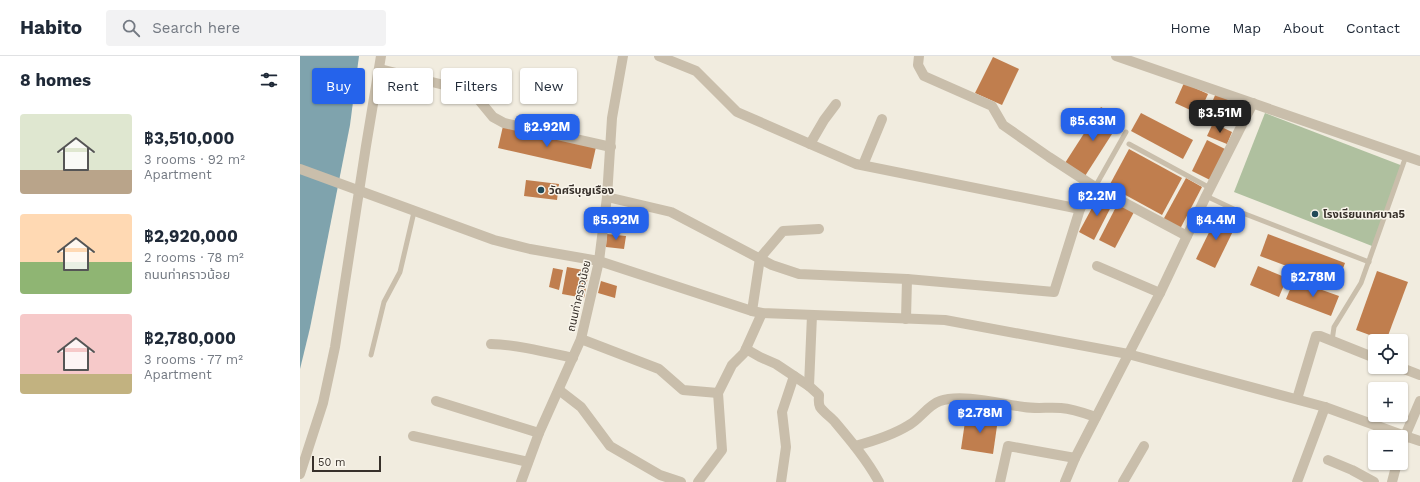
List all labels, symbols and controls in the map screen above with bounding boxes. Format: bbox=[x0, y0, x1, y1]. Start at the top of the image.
search box bbox=[106, 10, 386, 46]
text: Habito bbox=[20, 16, 82, 39]
icon: search bbox=[120, 17, 142, 39]
text: Search here bbox=[152, 19, 240, 37]
text: Home bbox=[1170, 20, 1210, 36]
text: Map bbox=[1232, 20, 1261, 36]
text: About bbox=[1283, 20, 1324, 36]
text: Contact bbox=[1346, 20, 1400, 36]
chip: Buy bbox=[312, 68, 365, 104]
chip: Rent bbox=[373, 68, 433, 104]
chip: Filters bbox=[441, 68, 512, 104]
chip: New bbox=[520, 68, 577, 104]
icon: filters bbox=[258, 69, 280, 91]
text: 8 homes bbox=[20, 70, 91, 90]
pin: ฿3.51M bbox=[1187, 100, 1253, 134]
text: ฿3.51M bbox=[1198, 105, 1242, 120]
pin: ฿5.63M bbox=[1060, 108, 1126, 142]
text: ฿5.63M bbox=[1070, 113, 1116, 128]
pin: ฿2.92M bbox=[514, 114, 580, 148]
text: ฿2.92M bbox=[524, 119, 570, 134]
text: ฿3,510,000 bbox=[144, 128, 235, 148]
icon: home bbox=[52, 130, 100, 178]
text: 3 rooms · 92 m² bbox=[144, 152, 245, 167]
text: Apartment bbox=[144, 167, 212, 182]
pin: ฿2.2M bbox=[1069, 183, 1125, 217]
place label: วัดศรีบุญเรือง bbox=[549, 184, 614, 197]
marker: วัดศรีบุญเรือง bbox=[536, 185, 546, 195]
text: ฿2.2M bbox=[1078, 188, 1116, 203]
pin: ฿5.92M bbox=[583, 207, 649, 241]
pin: ฿4.4M bbox=[1188, 207, 1244, 241]
place label: โรงเรียนเทศบาล5 bbox=[1323, 208, 1405, 221]
marker: โรงเรียนเทศบาล5 bbox=[1310, 209, 1320, 219]
text: ฿5.92M bbox=[593, 212, 639, 227]
text: ฿4.4M bbox=[1196, 212, 1236, 227]
text: ฿2,920,000 bbox=[144, 226, 238, 246]
icon: home bbox=[52, 230, 100, 278]
text: 2 rooms · 78 m² bbox=[144, 250, 244, 265]
street label: ถนนท่าคราวน้อย bbox=[564, 259, 594, 333]
pin: ฿2.78M bbox=[1280, 264, 1346, 298]
text: ถนนท่าคราวน้อย bbox=[144, 267, 230, 282]
text: ฿2.78M bbox=[1290, 269, 1336, 284]
text: ฿2,780,000 bbox=[144, 328, 236, 348]
icon: home bbox=[52, 330, 100, 378]
map controls bbox=[1368, 334, 1408, 470]
button: locate bbox=[1368, 334, 1408, 374]
text: 3 rooms · 77 m² bbox=[144, 352, 243, 367]
text: Apartment bbox=[144, 367, 212, 382]
button: + bbox=[1368, 382, 1408, 422]
pin: ฿2.78M bbox=[947, 400, 1013, 434]
text: ฿2.78M bbox=[957, 405, 1003, 420]
button: − bbox=[1368, 430, 1408, 470]
scale bar bbox=[312, 454, 381, 473]
text: 50 m bbox=[318, 456, 345, 469]

